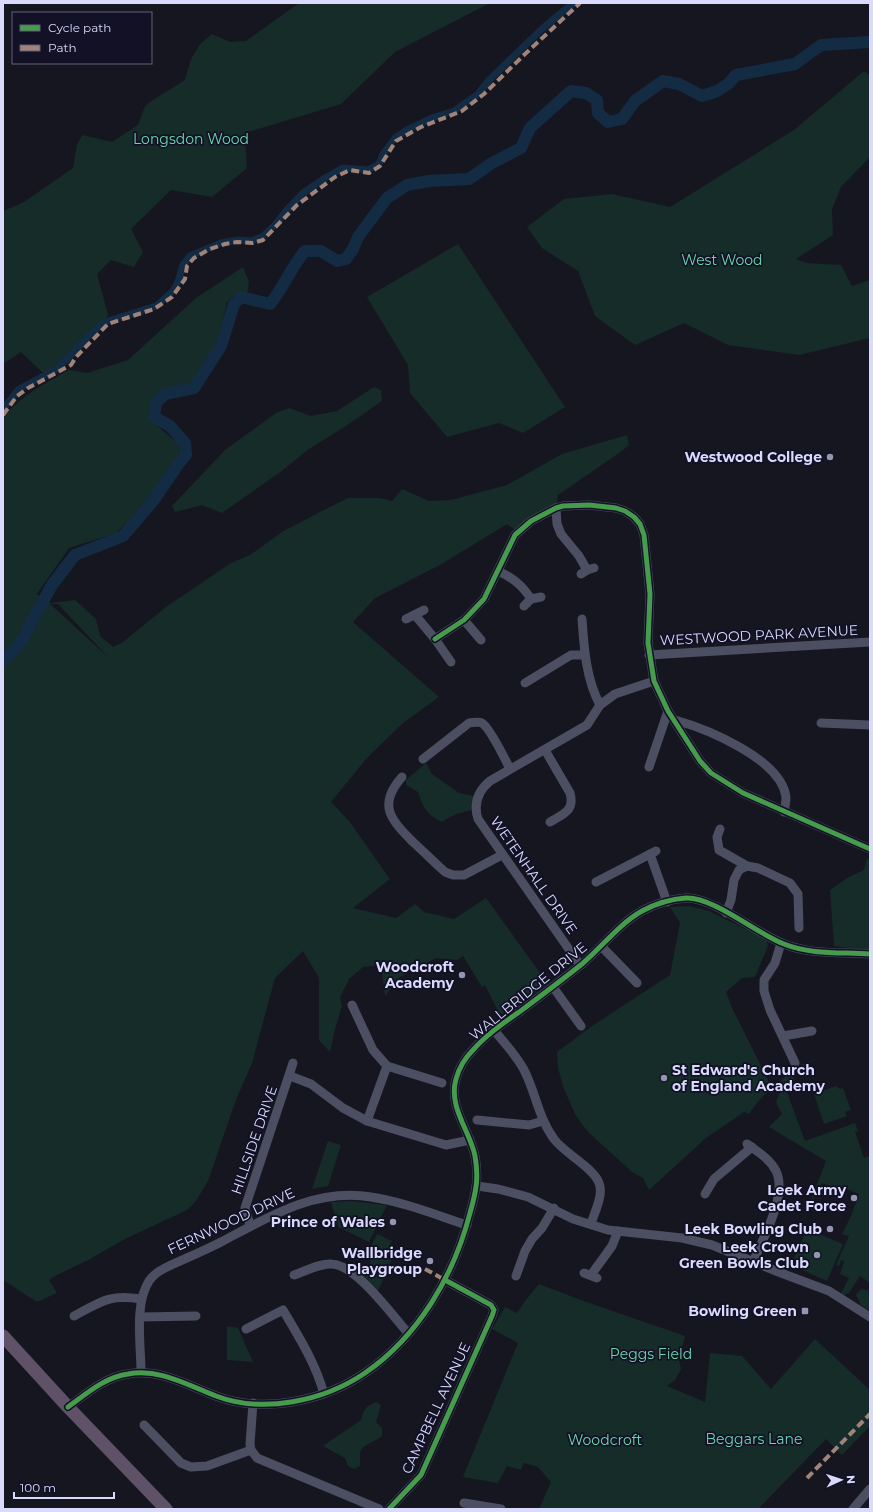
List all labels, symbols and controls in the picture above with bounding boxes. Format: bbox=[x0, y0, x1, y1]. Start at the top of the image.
legend bbox=[12, 12, 152, 64]
text: Cycle path bbox=[48, 20, 111, 35]
text: Path bbox=[48, 40, 77, 55]
park label: Longsdon Wood bbox=[133, 130, 249, 148]
park label: West Wood bbox=[681, 251, 763, 269]
place label: Westwood College bbox=[684, 448, 822, 466]
marker: Westwood College bbox=[825, 452, 835, 462]
street label: WESTWOOD PARK AVENUE bbox=[659, 621, 859, 649]
street label: WETENHALL DRIVE bbox=[487, 813, 581, 937]
street label: WALLBRIDGE DRIVE bbox=[465, 938, 591, 1044]
place label: Woodcroft Academy bbox=[376, 958, 455, 992]
marker: Woodcroft Academy bbox=[457, 970, 467, 980]
place label: St Edward's Church of England Academy bbox=[672, 1061, 825, 1095]
marker: St Edward's Church of England Academy bbox=[659, 1073, 669, 1083]
street label: HILLSIDE DRIVE bbox=[227, 1083, 281, 1197]
place label: Leek Army Cadet Force bbox=[758, 1181, 847, 1215]
street label: FERNWOOD DRIVE bbox=[165, 1184, 297, 1258]
marker: Leek Army Cadet Force bbox=[849, 1193, 859, 1203]
place label: Prince of Wales bbox=[271, 1213, 386, 1231]
marker: Prince of Wales bbox=[388, 1217, 398, 1227]
place label: Leek Bowling Club bbox=[684, 1220, 822, 1238]
marker: Leek Bowling Club bbox=[825, 1224, 835, 1234]
place label: Leek Crown Green Bowls Club bbox=[679, 1238, 809, 1272]
place label: Wallbridge Playgroup bbox=[341, 1244, 422, 1278]
marker: Leek Crown Green Bowls Club bbox=[812, 1250, 822, 1260]
marker: Wallbridge Playgroup bbox=[425, 1256, 435, 1266]
place label: Bowling Green bbox=[688, 1302, 797, 1320]
marker: Bowling Green bbox=[800, 1306, 810, 1316]
street label: CAMPBELL AVENUE bbox=[398, 1339, 474, 1477]
park label: Peggs Field bbox=[610, 1345, 692, 1363]
park label: Beggars Lane bbox=[706, 1430, 802, 1448]
park label: Woodcroft bbox=[568, 1431, 642, 1449]
north arrow bbox=[821, 1460, 861, 1500]
scale bar bbox=[14, 1474, 114, 1500]
text: N bbox=[844, 1475, 858, 1484]
text: 100 m bbox=[20, 1480, 56, 1495]

